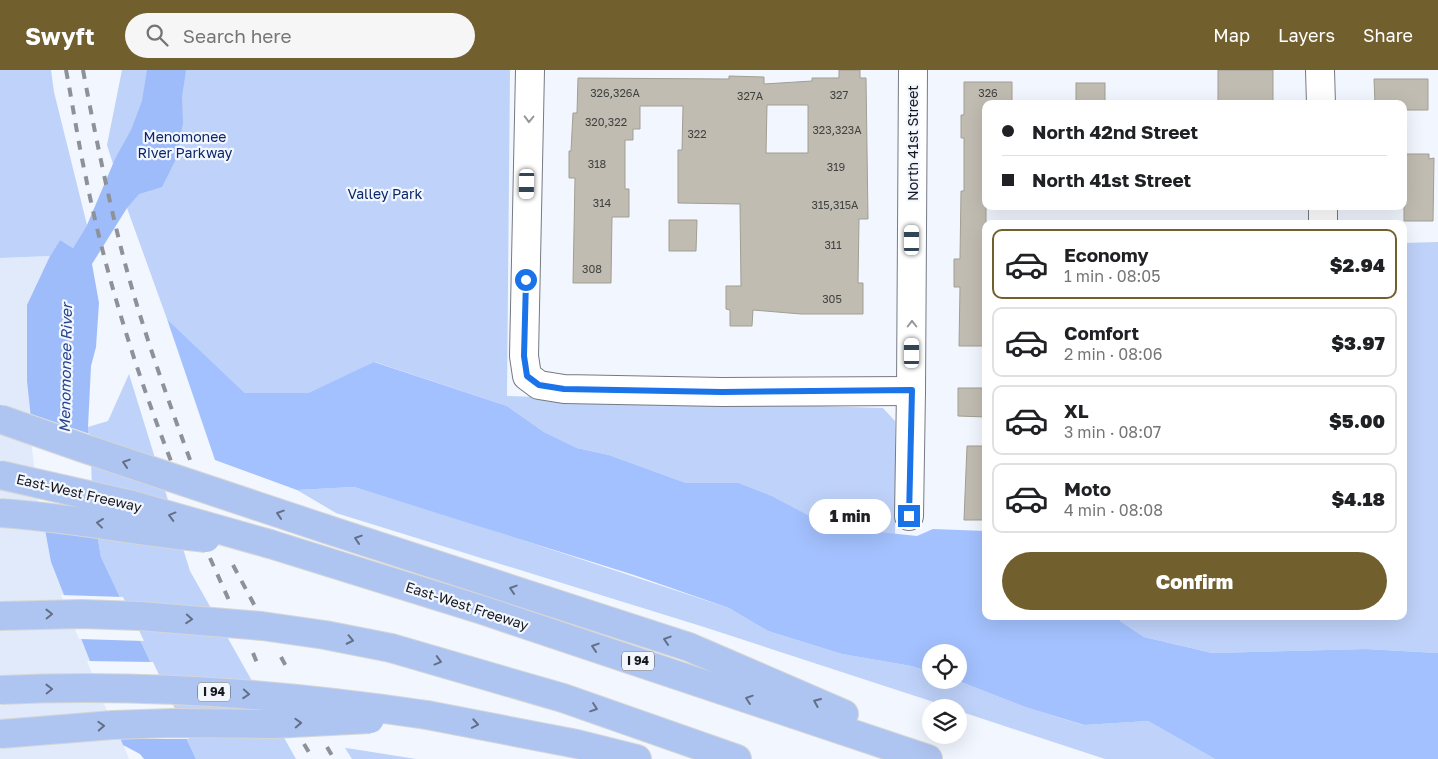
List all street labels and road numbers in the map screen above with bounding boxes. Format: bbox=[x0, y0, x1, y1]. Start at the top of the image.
street label: North 41st Street bbox=[904, 85, 921, 201]
street label: East-West Freeway bbox=[15, 470, 144, 515]
street label: East-West Freeway bbox=[404, 578, 531, 633]
road number: I 94 bbox=[622, 652, 654, 670]
road number: I 94 bbox=[198, 682, 230, 702]

